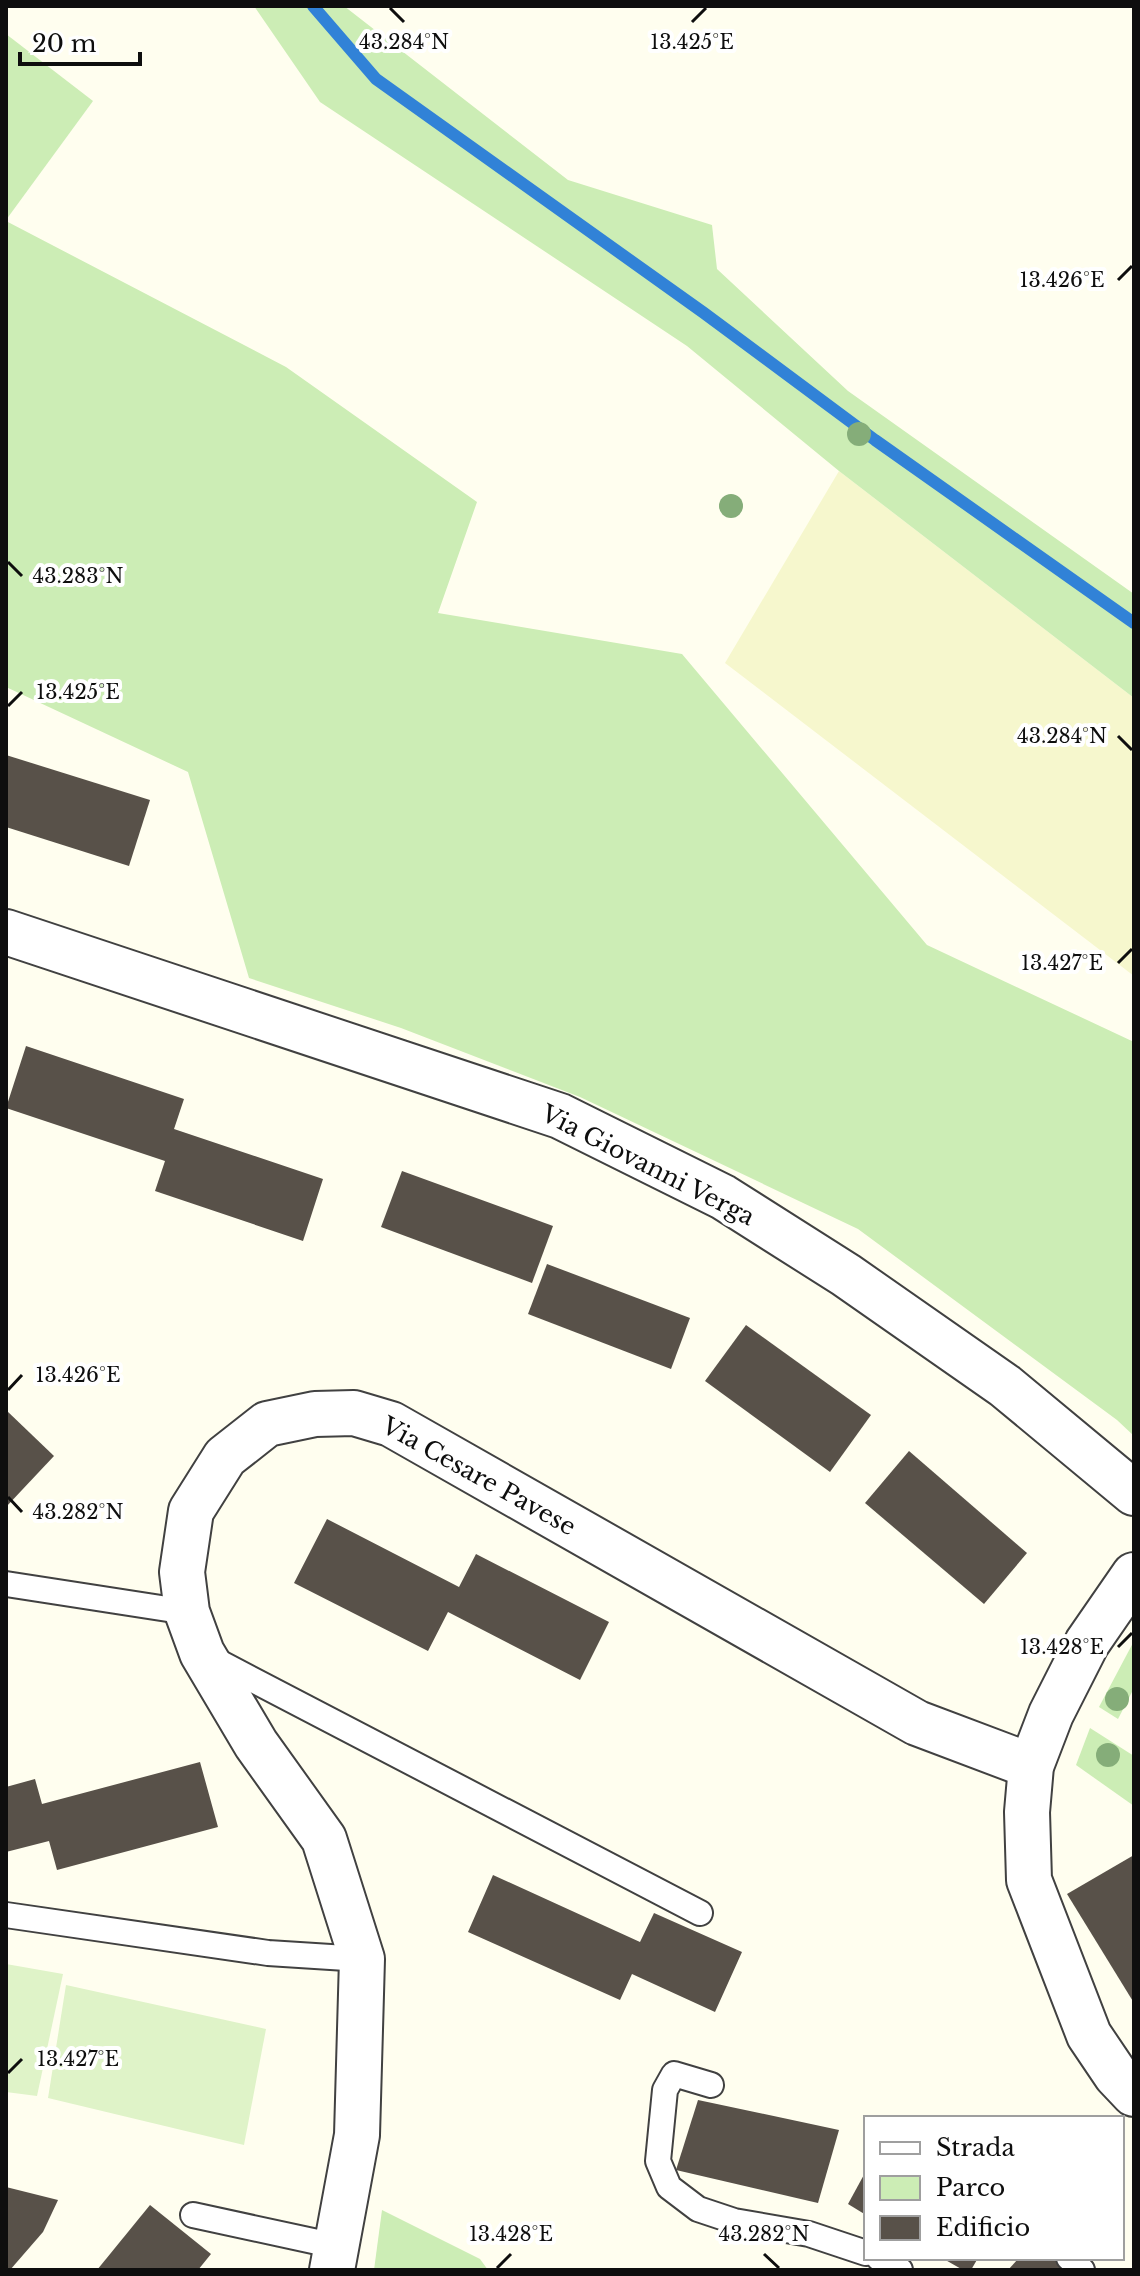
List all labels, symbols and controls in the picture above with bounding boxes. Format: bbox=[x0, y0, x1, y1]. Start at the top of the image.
scale bar bbox=[20, 16, 140, 66]
text: 20 m bbox=[32, 29, 97, 58]
text: 43.284°N bbox=[359, 30, 449, 54]
text: 13.425°E bbox=[650, 30, 734, 54]
text: 13.426°E bbox=[1020, 268, 1104, 292]
text: 43.283°N bbox=[32, 564, 124, 588]
text: 13.425°E bbox=[36, 680, 120, 704]
text: 43.284°N bbox=[1017, 724, 1107, 748]
text: 13.427°E bbox=[1021, 951, 1103, 975]
street label: Via Giovanni Verga bbox=[536, 1098, 760, 1232]
text: 13.426°E bbox=[36, 1363, 120, 1387]
street label: Via Cesare Pavese bbox=[376, 1410, 581, 1541]
text: 43.282°N bbox=[32, 1500, 124, 1524]
text: 13.428°E bbox=[1020, 1635, 1104, 1659]
text: 13.427°E bbox=[37, 2047, 119, 2071]
legend bbox=[864, 2116, 1124, 2260]
text: Strada bbox=[936, 2133, 1015, 2162]
text: Parco bbox=[936, 2173, 1005, 2202]
text: Edificio bbox=[936, 2213, 1030, 2242]
text: 13.428°E bbox=[469, 2222, 553, 2246]
text: 43.282°N bbox=[718, 2222, 810, 2246]

